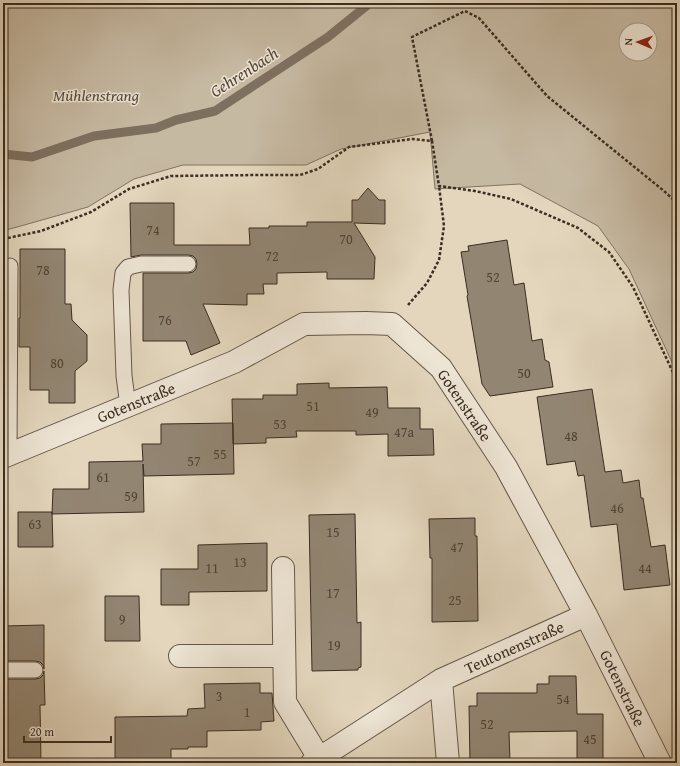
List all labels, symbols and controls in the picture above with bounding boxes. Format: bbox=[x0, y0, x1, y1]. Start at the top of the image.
north arrow bbox=[618, 22, 658, 62]
text: N bbox=[620, 37, 636, 46]
water label: Gehrenbach bbox=[205, 40, 283, 103]
park label: Mühlenstrang bbox=[53, 83, 140, 107]
house number: 74 bbox=[146, 220, 160, 240]
house number: 70 bbox=[339, 229, 353, 249]
house number: 72 bbox=[265, 246, 279, 266]
house number: 78 bbox=[36, 260, 50, 280]
house number: 52 bbox=[486, 267, 500, 287]
house number: 76 bbox=[158, 310, 172, 330]
house number: 80 bbox=[50, 353, 64, 373]
house number: 50 bbox=[517, 363, 531, 383]
street label: Gotenstraße bbox=[432, 364, 498, 446]
street label: Gotenstraße bbox=[93, 375, 179, 429]
house number: 51 bbox=[306, 396, 320, 416]
house number: 49 bbox=[365, 402, 379, 422]
house number: 53 bbox=[273, 414, 287, 434]
house number: 47a bbox=[394, 422, 414, 442]
house number: 48 bbox=[564, 426, 578, 446]
house number: 55 bbox=[213, 444, 227, 464]
house number: 57 bbox=[187, 451, 201, 471]
house number: 61 bbox=[96, 467, 110, 487]
house number: 59 bbox=[124, 486, 138, 506]
house number: 46 bbox=[610, 498, 624, 518]
house number: 63 bbox=[28, 514, 42, 534]
house number: 15 bbox=[326, 522, 340, 542]
house number: 47 bbox=[450, 537, 464, 557]
house number: 13 bbox=[233, 552, 247, 572]
house number: 11 bbox=[205, 558, 219, 578]
house number: 44 bbox=[638, 558, 652, 578]
house number: 17 bbox=[326, 583, 340, 603]
house number: 25 bbox=[448, 590, 462, 610]
house number: 9 bbox=[119, 609, 126, 629]
street label: Teutonenstraße bbox=[460, 614, 568, 680]
house number: 19 bbox=[327, 635, 341, 655]
street label: Gotenstraße bbox=[594, 646, 652, 730]
house number: 3 bbox=[216, 686, 222, 706]
house number: 54 bbox=[556, 689, 570, 709]
house number: 1 bbox=[244, 702, 250, 722]
house number: 52 bbox=[480, 714, 494, 734]
scale bar bbox=[24, 718, 111, 744]
text: 20 m bbox=[30, 723, 54, 740]
house number: 45 bbox=[583, 729, 597, 749]

